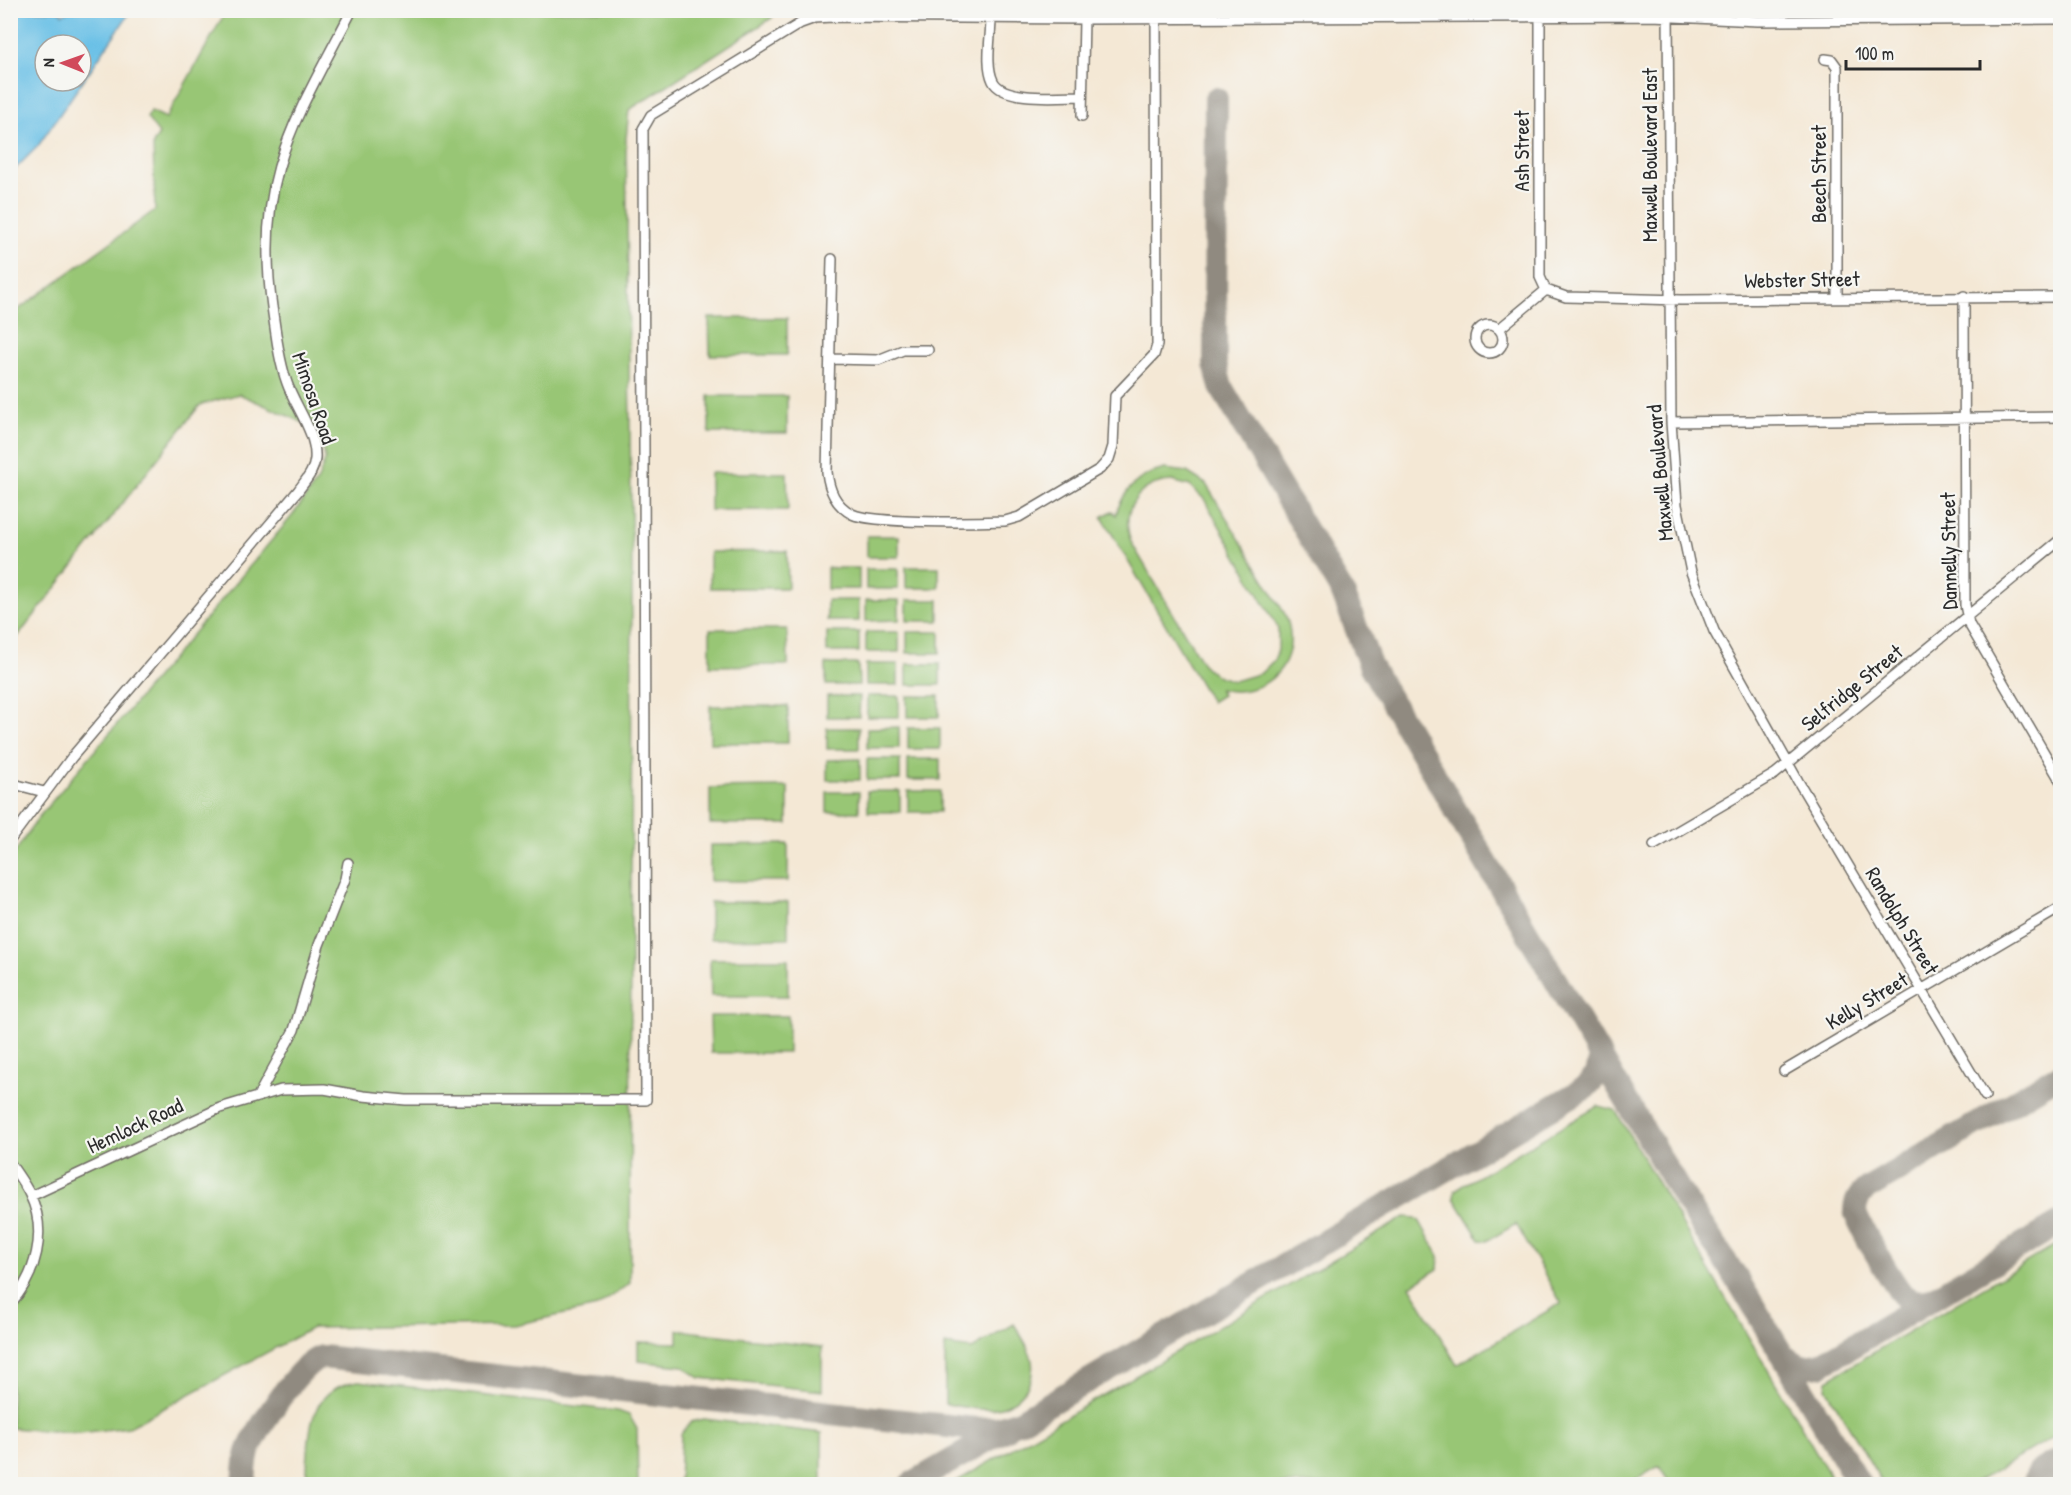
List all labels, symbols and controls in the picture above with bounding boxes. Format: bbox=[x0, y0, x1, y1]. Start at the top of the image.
north arrow bbox=[33, 33, 93, 93]
scale bar bbox=[1846, 33, 1980, 71]
text: 100 m bbox=[1855, 41, 1894, 66]
text: N bbox=[37, 58, 59, 67]
street label: Maxwell Boulevard East bbox=[1635, 67, 1664, 242]
street label: Ash Street bbox=[1507, 110, 1536, 191]
street label: Beech Street bbox=[1804, 124, 1833, 223]
street label: Webster Street bbox=[1744, 264, 1861, 295]
street label: Mimosa Road bbox=[285, 348, 344, 448]
street label: Maxwell Boulevard bbox=[1639, 404, 1680, 542]
street label: Dannelly Street bbox=[1933, 491, 1964, 610]
street label: Selfridge Street bbox=[1795, 637, 1909, 738]
street label: Randolph Street bbox=[1859, 861, 1946, 981]
street label: Kelly Street bbox=[1820, 964, 1914, 1036]
street label: Hemlock Road bbox=[82, 1091, 187, 1160]

